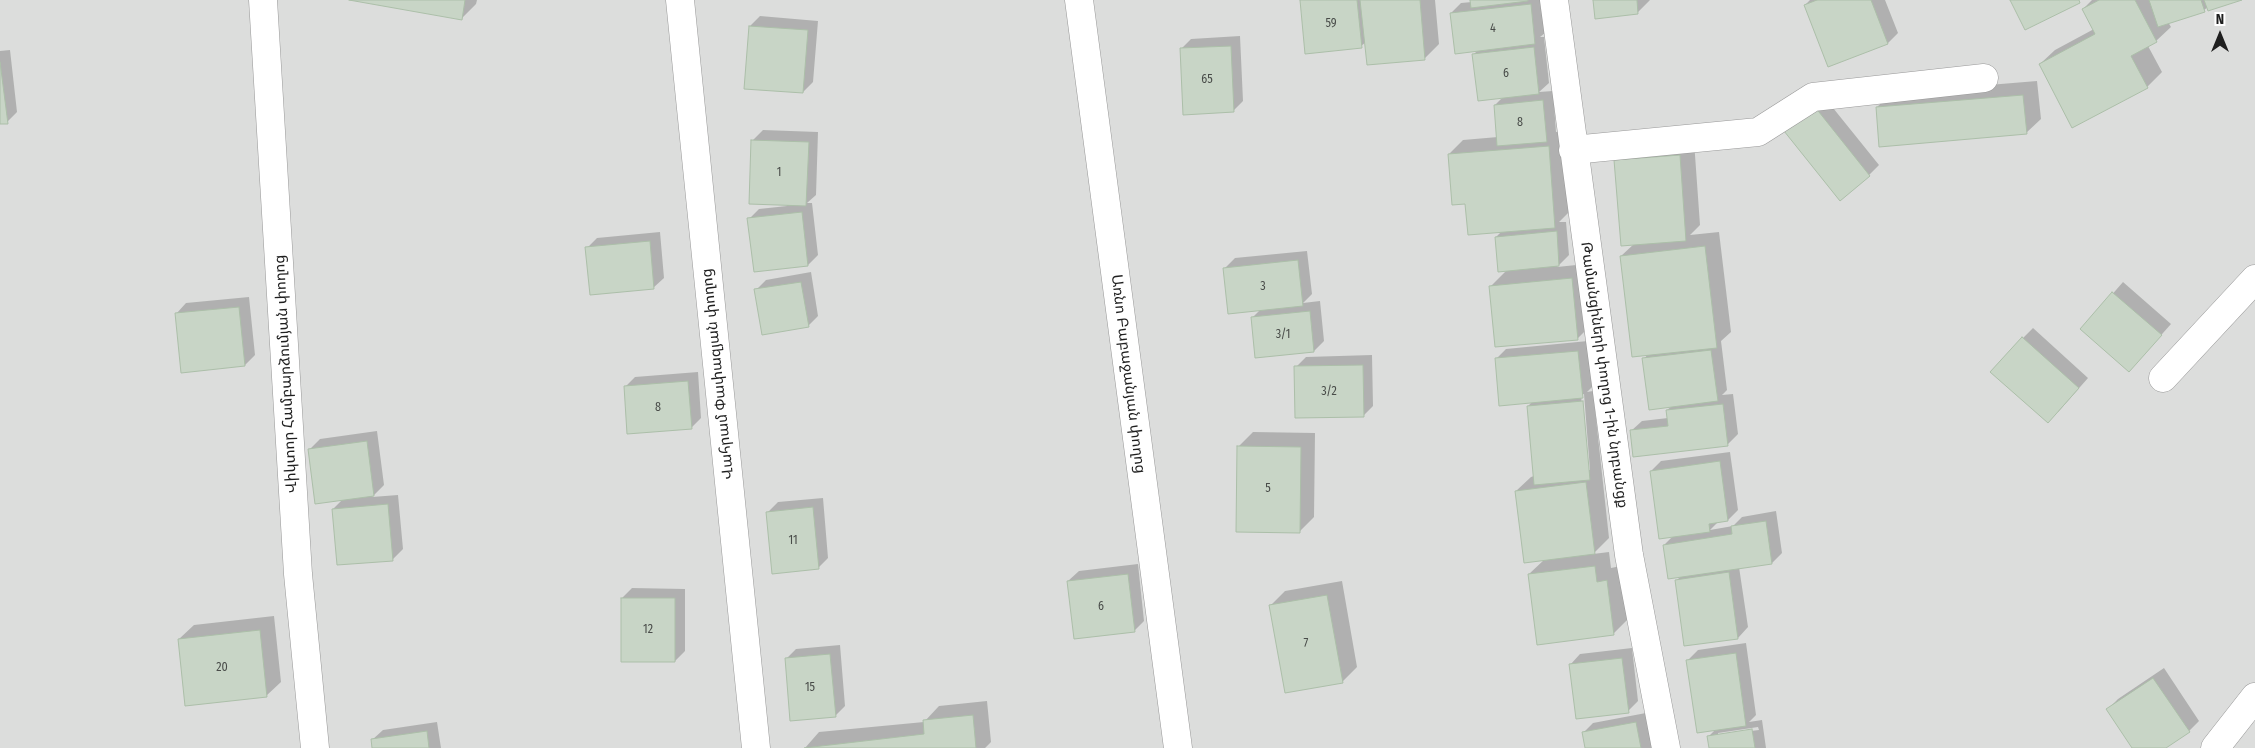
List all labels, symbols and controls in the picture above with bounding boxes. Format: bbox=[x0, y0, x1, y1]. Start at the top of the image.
north arrow bbox=[2195, 10, 2245, 60]
text: N bbox=[2216, 11, 2224, 28]
house number: 59 bbox=[1325, 17, 1337, 31]
house number: 4 bbox=[1490, 22, 1496, 36]
house number: 6 bbox=[1503, 67, 1509, 81]
house number: 65 bbox=[1201, 73, 1213, 87]
house number: 8 bbox=[1517, 116, 1523, 130]
house number: 1 bbox=[777, 166, 781, 180]
street label: Թամանցիների փողոց 1-ին նրբանցք bbox=[1576, 241, 1632, 509]
street label: Վիկտոր Համբարձումյան փողոց bbox=[271, 254, 301, 494]
street label: Վահրամ Փափազյան փողոց bbox=[698, 268, 738, 480]
street label: Առնո Բաբաջանյան փողոց bbox=[1107, 273, 1149, 475]
house number: 3 bbox=[1260, 280, 1266, 294]
house number: 3/1 bbox=[1276, 328, 1290, 342]
house number: 3/2 bbox=[1321, 385, 1337, 399]
house number: 8 bbox=[655, 401, 661, 415]
house number: 5 bbox=[1265, 482, 1271, 496]
house number: 11 bbox=[788, 534, 798, 548]
house number: 6 bbox=[1098, 600, 1104, 614]
house number: 12 bbox=[643, 623, 653, 637]
house number: 7 bbox=[1304, 637, 1308, 651]
house number: 20 bbox=[216, 661, 228, 675]
house number: 15 bbox=[805, 681, 815, 695]

